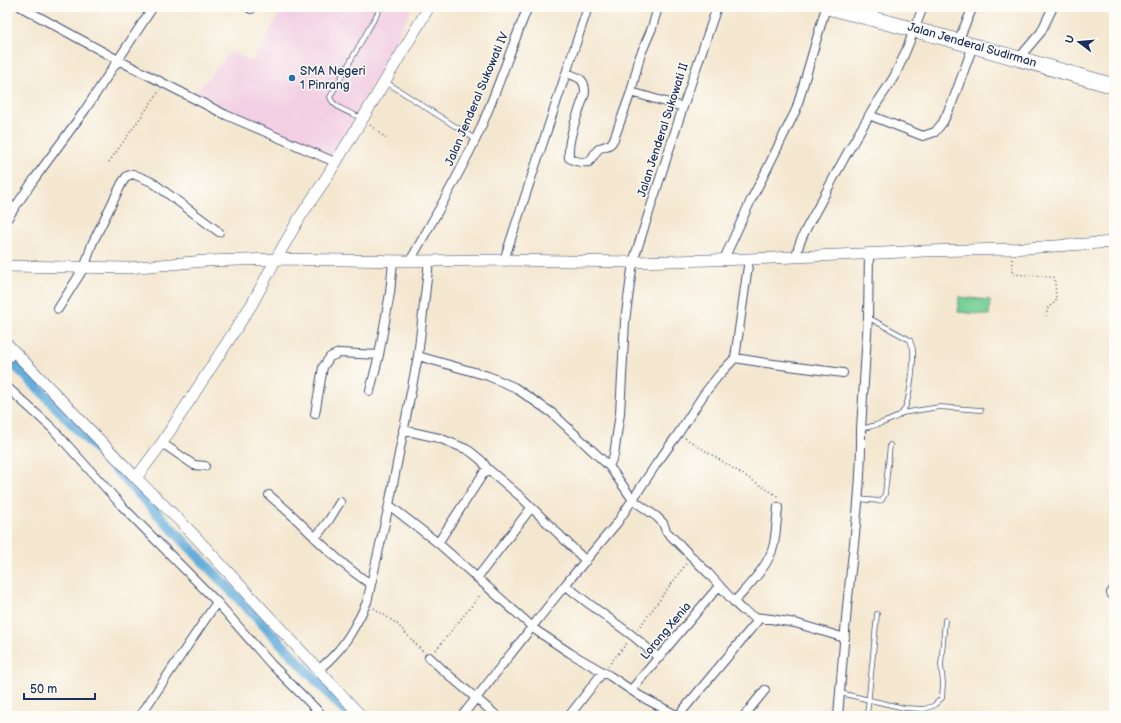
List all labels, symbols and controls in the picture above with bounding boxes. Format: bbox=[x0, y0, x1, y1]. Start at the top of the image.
street label: Jalan Jenderal Sudirman bbox=[906, 19, 1038, 71]
north arrow bbox=[1059, 22, 1099, 62]
street label: Jalan Jenderal Sukowati IV bbox=[442, 29, 512, 168]
text: U bbox=[1063, 34, 1077, 45]
street label: Jalan Jenderal Sukowati II bbox=[634, 61, 692, 199]
place label: SMA Negeri 1 Pinrang bbox=[300, 64, 366, 93]
marker: SMA Negeri 1 Pinrang bbox=[287, 73, 297, 83]
street label: Lorong Xenia bbox=[638, 599, 695, 663]
scale bar bbox=[24, 675, 95, 701]
text: 50 m bbox=[30, 682, 57, 697]

